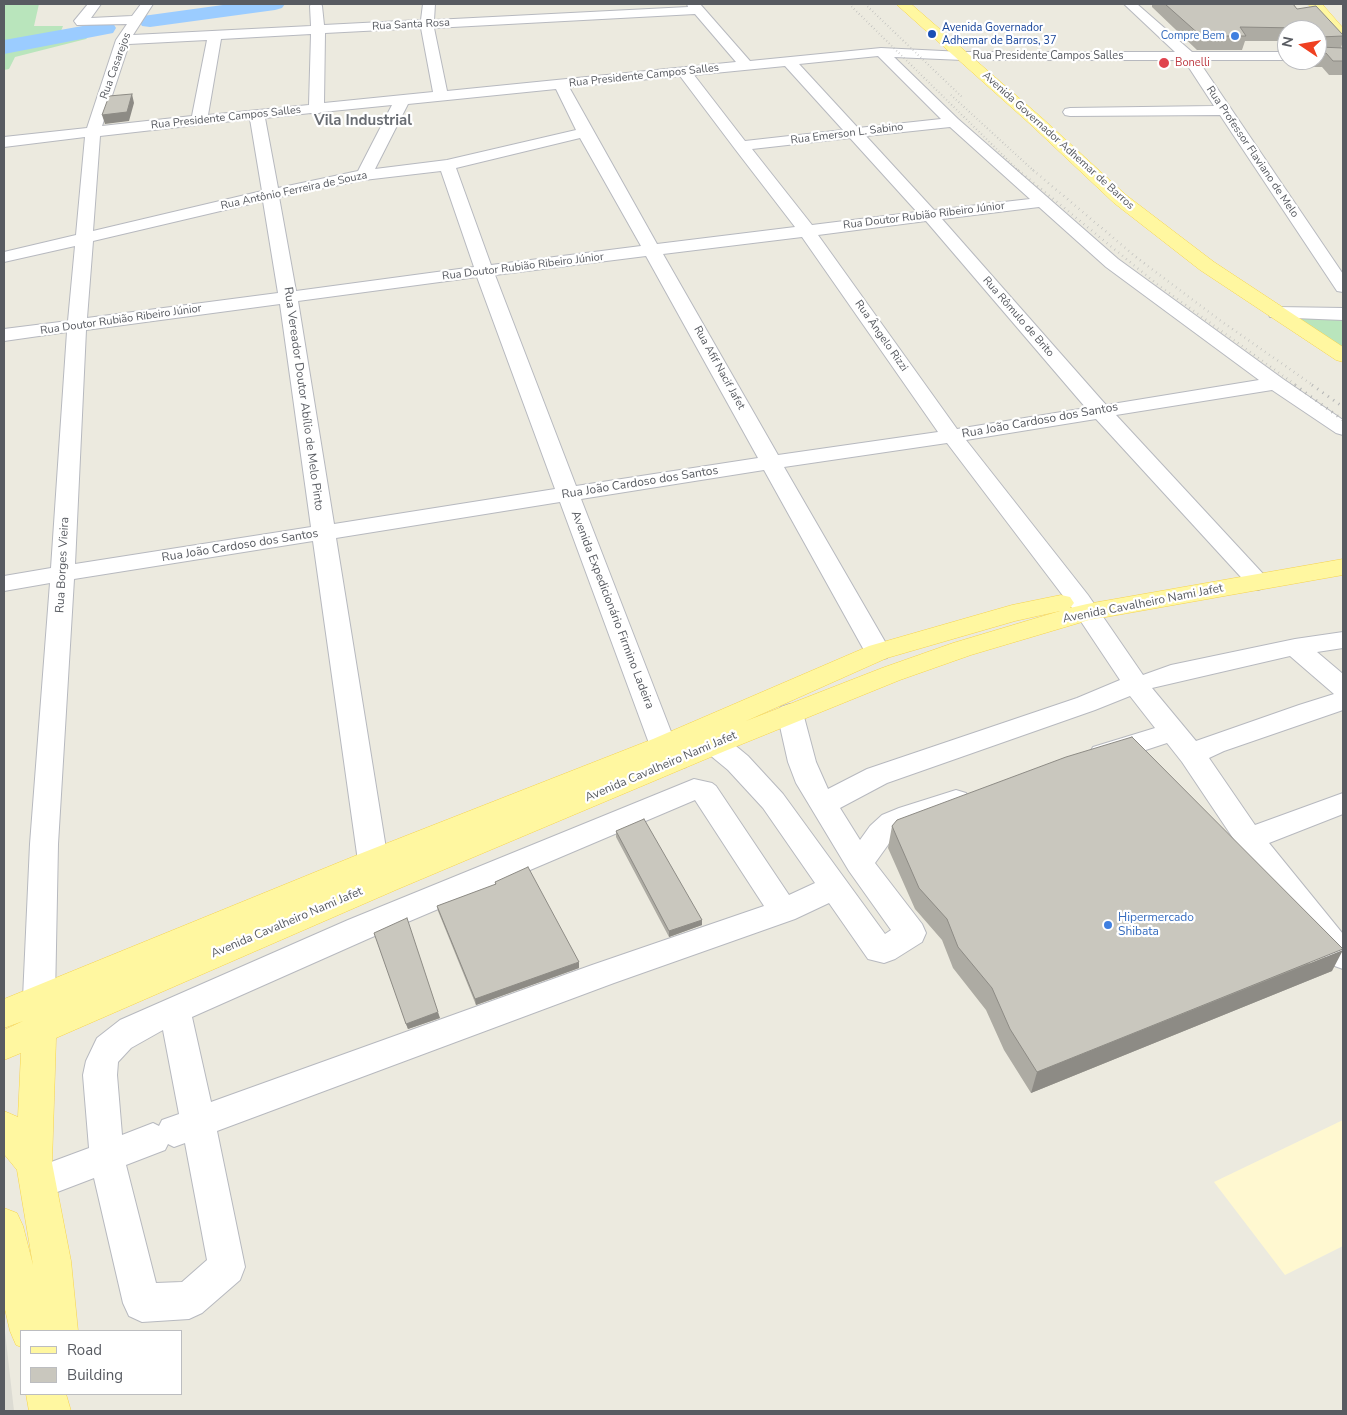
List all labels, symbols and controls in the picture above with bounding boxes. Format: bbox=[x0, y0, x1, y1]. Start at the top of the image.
street label: Rua Santa Rosa bbox=[372, 16, 450, 34]
north arrow bbox=[1277, 20, 1327, 70]
place label: Avenida Governador Adhemar de Barros, 37 bbox=[942, 21, 1057, 47]
marker: Avenida Governador Adhemar de Barros, 37 bbox=[926, 28, 938, 40]
place label: Compre Bem bbox=[1161, 29, 1225, 43]
marker: Compre Bem bbox=[1229, 30, 1241, 42]
street label: Rua Casarejos bbox=[98, 31, 134, 101]
text: N bbox=[1277, 35, 1298, 49]
street label: Rua Presidente Campos Salles bbox=[973, 49, 1123, 63]
marker: Bonelli bbox=[1157, 56, 1171, 70]
place label: Bonelli bbox=[1175, 56, 1210, 70]
street label: Rua Presidente Campos Salles bbox=[568, 62, 720, 90]
street label: Avenida Governador Adhemar de Barros bbox=[979, 69, 1137, 213]
street label: Rua Professor Flaviano de Melo bbox=[1203, 84, 1301, 220]
street label: Rua Presidente Campos Salles bbox=[150, 104, 302, 132]
district label: Vila Industrial bbox=[314, 112, 412, 130]
street label: Rua Emerson L. Sabino bbox=[790, 121, 904, 147]
street label: Rua Antônio Ferreira de Souza bbox=[219, 169, 369, 213]
street label: Rua Doutor Rubião Ribeiro Júnior bbox=[842, 200, 1006, 232]
street label: Rua Doutor Rubião Ribeiro Júnior bbox=[441, 251, 605, 283]
street label: Rua Rômulo de Brito bbox=[979, 274, 1057, 360]
street label: Rua Vereador Doutor Abílio de Melo Pinto bbox=[280, 286, 326, 512]
street label: Rua Ângelo Rizzi bbox=[852, 298, 910, 374]
street label: Rua Doutor Rubião Ribeiro Júnior bbox=[40, 302, 202, 338]
street label: Rua Afif Nacif Jafet bbox=[691, 324, 747, 412]
street label: Rua João Cardoso dos Santos bbox=[961, 400, 1119, 442]
street label: Rua João Cardoso dos Santos bbox=[561, 464, 719, 502]
street label: Avenida Expedicionário Firmino Ladeira bbox=[567, 509, 657, 711]
street label: Rua Borges Vieira bbox=[53, 517, 73, 613]
street label: Rua João Cardoso dos Santos bbox=[161, 527, 319, 565]
street label: Avenida Cavalheiro Nami Jafet bbox=[1062, 581, 1224, 627]
street label: Avenida Cavalheiro Nami Jafet bbox=[583, 729, 739, 805]
street label: Avenida Cavalheiro Nami Jafet bbox=[209, 885, 365, 961]
place label: Hipermercado Shibata bbox=[1118, 911, 1194, 939]
marker: Hipermercado Shibata bbox=[1102, 919, 1114, 931]
legend bbox=[20, 1330, 182, 1395]
text: Road bbox=[67, 1340, 102, 1360]
text: Building bbox=[67, 1365, 123, 1385]

